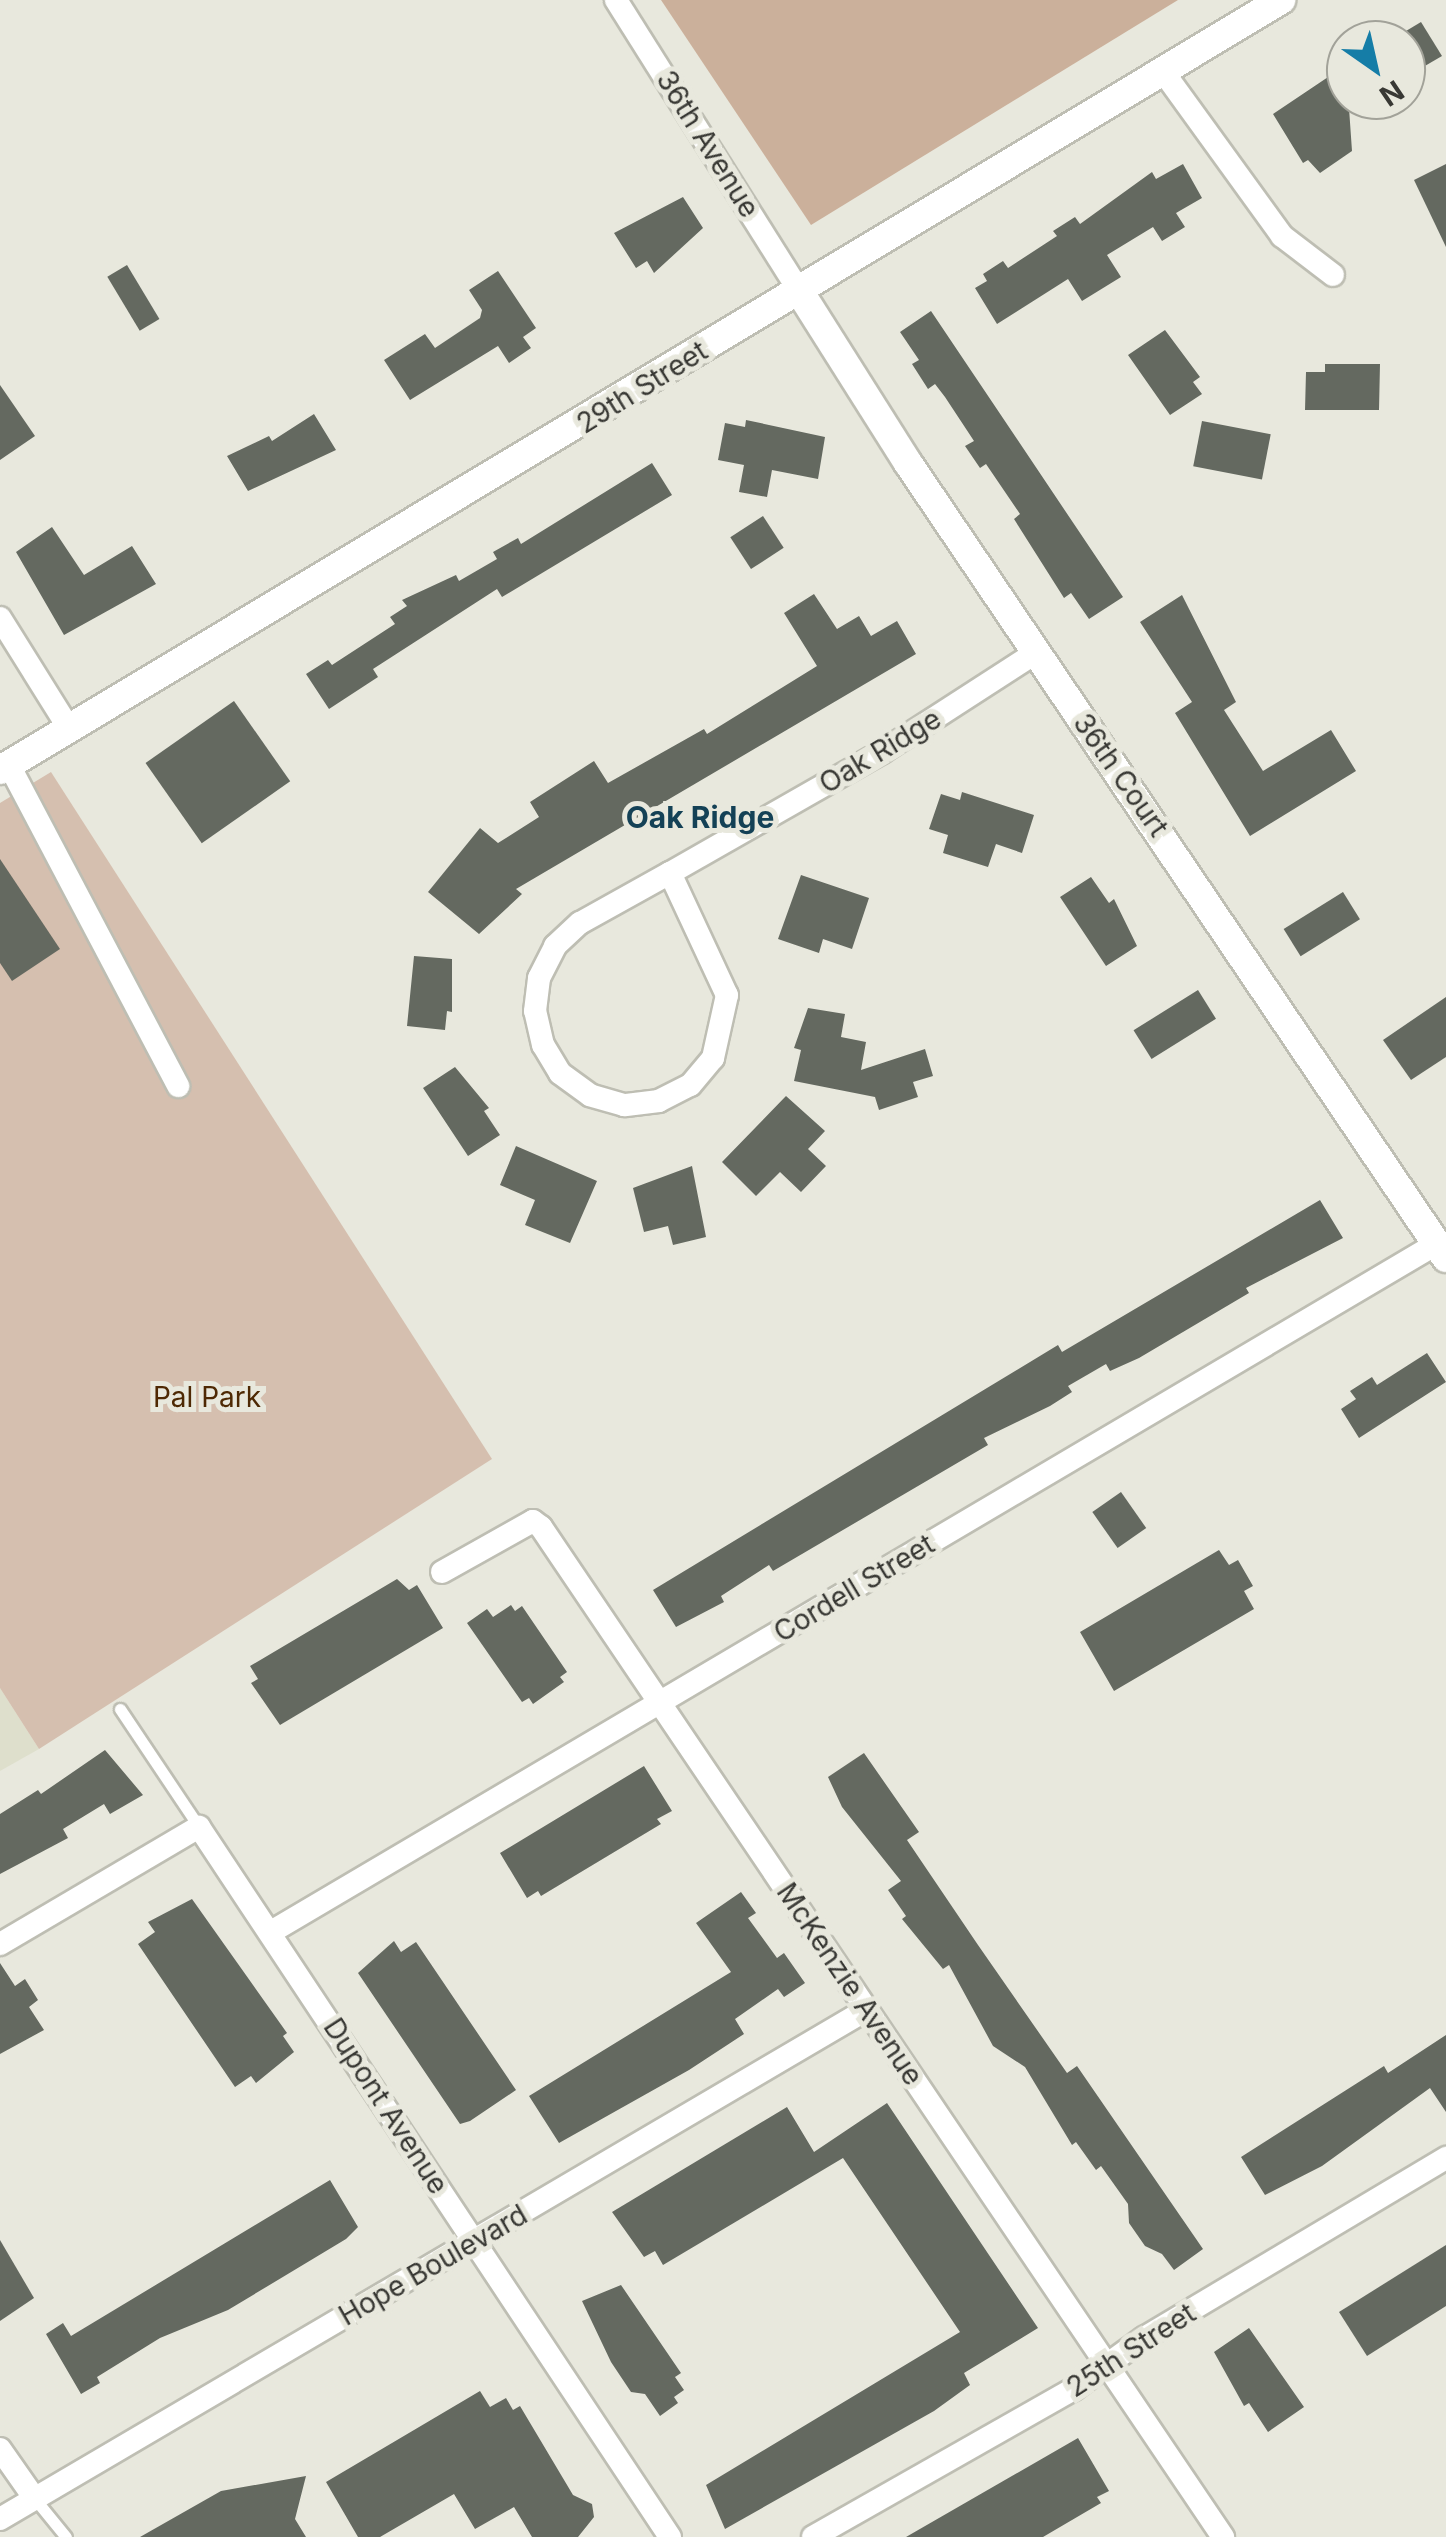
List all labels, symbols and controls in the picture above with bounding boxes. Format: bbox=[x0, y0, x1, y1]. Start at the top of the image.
north arrow bbox=[1326, 20, 1426, 120]
street label: 36th Avenue bbox=[650, 64, 766, 224]
text: N bbox=[1373, 73, 1410, 113]
street label: 29th Street bbox=[571, 334, 713, 440]
street label: Oak Ridge bbox=[813, 702, 947, 800]
street label: 36th Court bbox=[1066, 707, 1176, 843]
district label: Oak Ridge bbox=[626, 799, 774, 835]
park label: Pal Park bbox=[153, 1380, 261, 1414]
street label: Cordell Street bbox=[768, 1527, 940, 1649]
street label: McKenzie Avenue bbox=[770, 1877, 930, 2091]
street label: Dupont Avenue bbox=[317, 2012, 455, 2200]
street label: Hope Boulevard bbox=[333, 2198, 533, 2332]
street label: 25th Street bbox=[1060, 2296, 1202, 2404]

